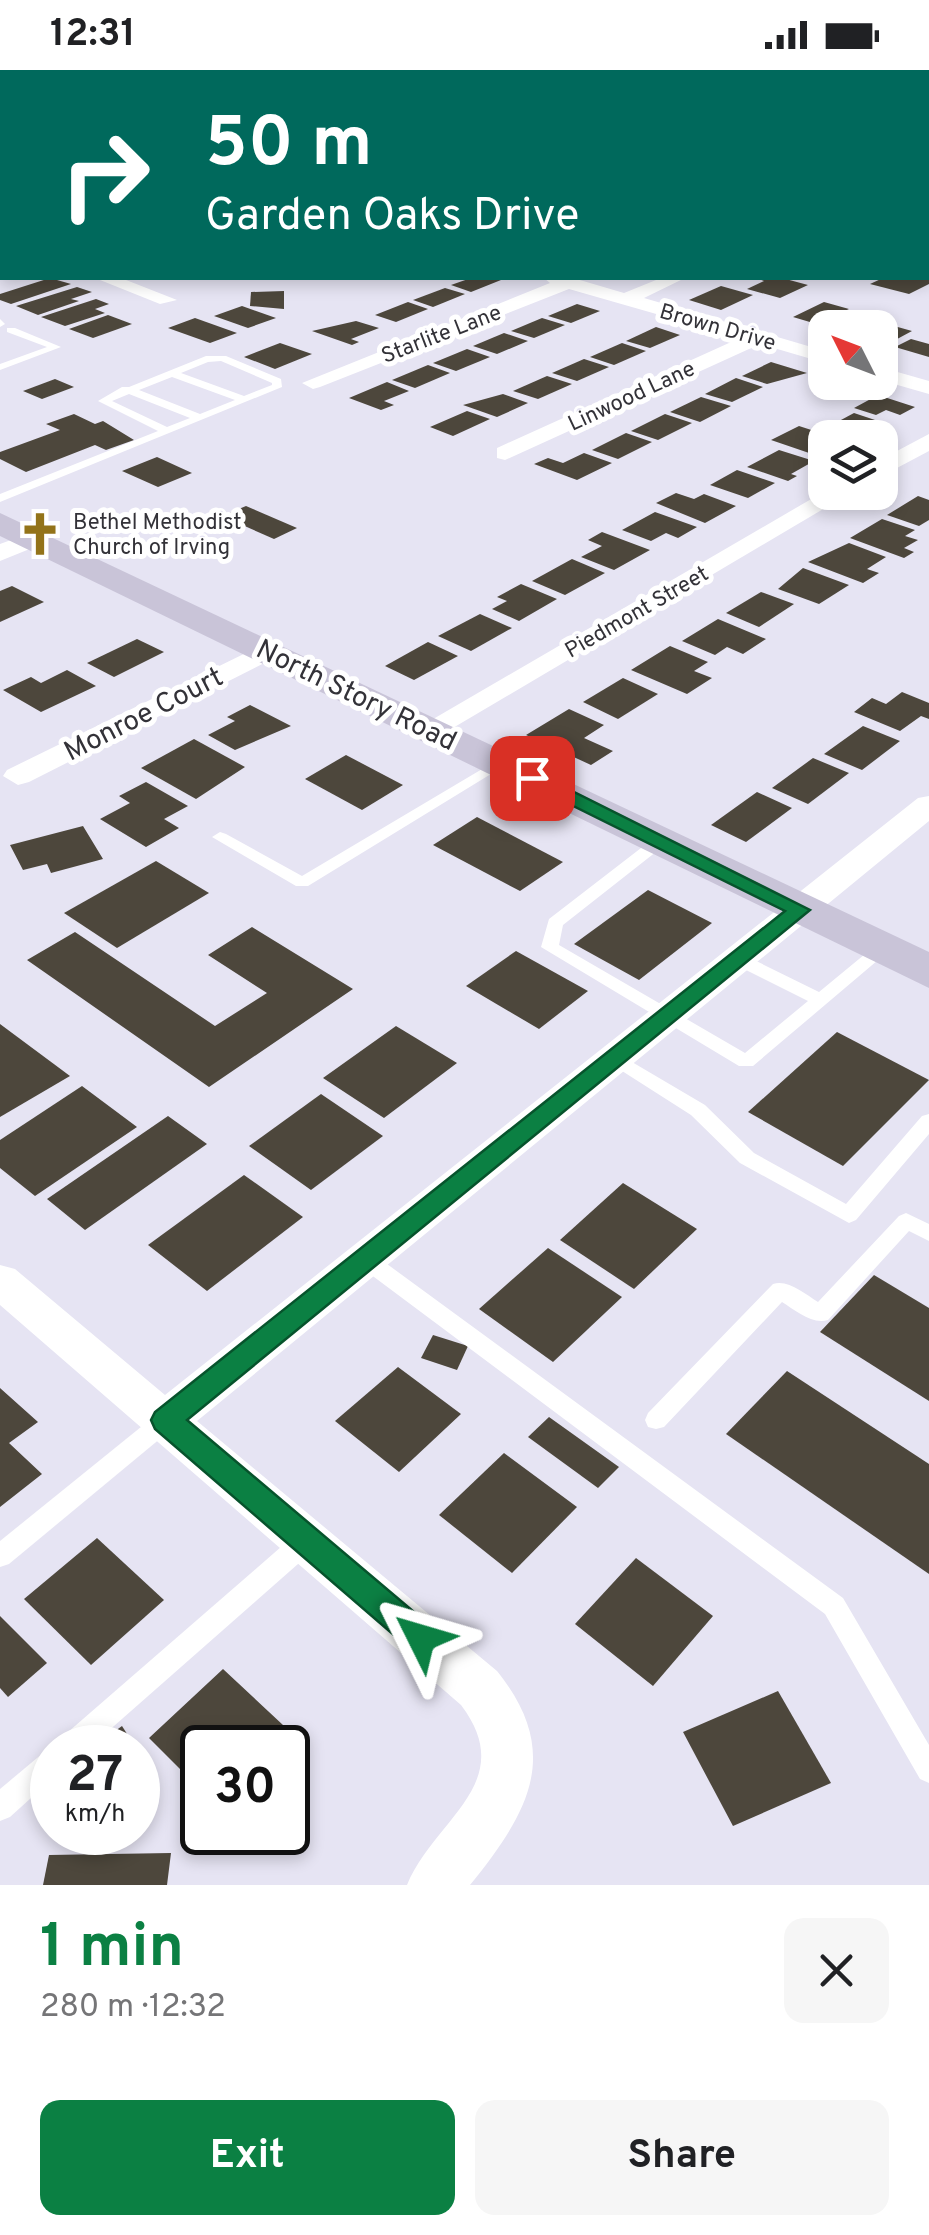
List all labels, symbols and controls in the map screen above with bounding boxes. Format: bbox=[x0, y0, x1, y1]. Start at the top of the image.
text: 12:31 bbox=[50, 11, 136, 60]
text: 50 m bbox=[205, 102, 372, 191]
icon: right bbox=[40, 110, 170, 240]
text: Garden Oaks Drive bbox=[205, 189, 579, 246]
street label: Brown Drive bbox=[656, 299, 779, 358]
street label: Starlite Lane bbox=[378, 300, 506, 371]
north arrow bbox=[808, 310, 898, 400]
map controls bbox=[808, 310, 898, 510]
street label: Linwood Lane bbox=[564, 356, 700, 438]
button: layers bbox=[808, 420, 898, 510]
church icon: Bethel Methodist Church of Irving bbox=[16, 510, 64, 558]
place label: Bethel Methodist Church of Irving bbox=[73, 510, 242, 562]
street label: Piedmont Street bbox=[561, 561, 714, 665]
street label: North Story Road bbox=[250, 633, 462, 761]
street label: Monroe Court bbox=[59, 660, 230, 771]
pin bbox=[490, 736, 575, 821]
icon: arrive bbox=[505, 751, 560, 806]
position arrow bbox=[369, 1586, 473, 1690]
speed limit sign: 30 bbox=[180, 1725, 310, 1855]
text: 27 bbox=[67, 1746, 123, 1809]
text: km/h bbox=[65, 1799, 125, 1831]
text: 1 min bbox=[40, 1912, 184, 1988]
button: close bbox=[784, 1918, 889, 2023]
text: 280 m · 12:32 bbox=[40, 1988, 226, 2028]
button: Exit bbox=[40, 2100, 455, 2215]
button: Share bbox=[475, 2100, 889, 2215]

